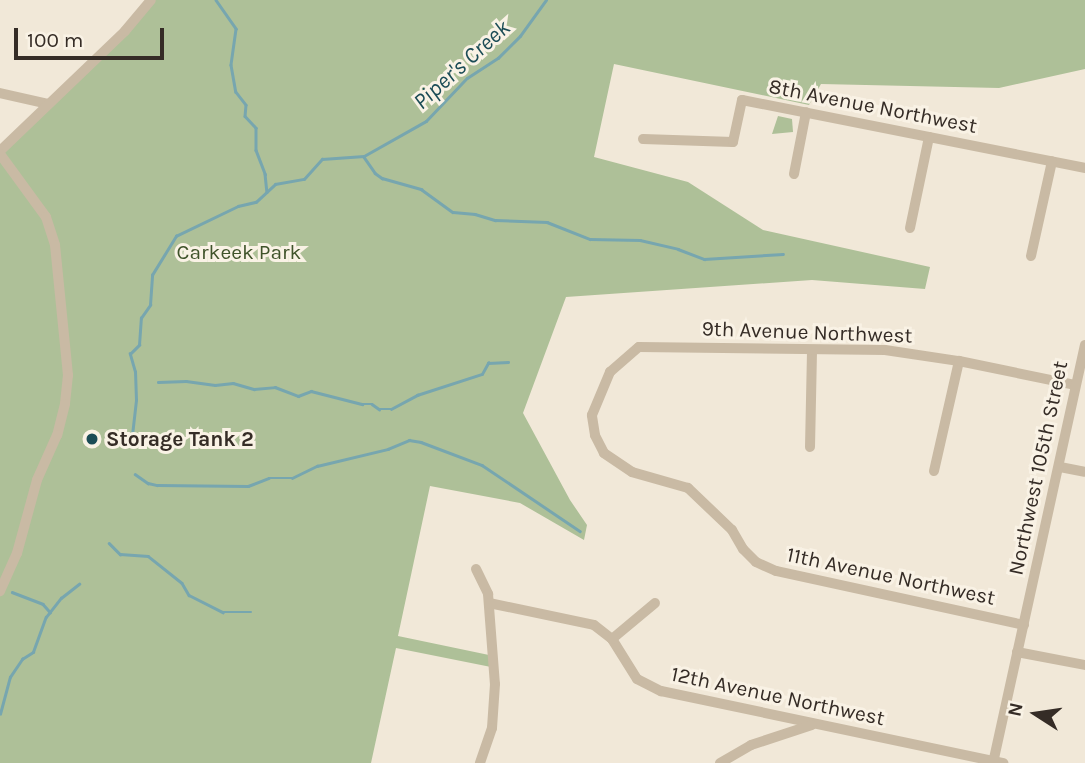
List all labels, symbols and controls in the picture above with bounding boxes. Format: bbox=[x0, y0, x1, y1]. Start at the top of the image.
scale bar bbox=[18, 14, 168, 58]
water label: Piper's Creek bbox=[408, 14, 516, 116]
text: 100 m bbox=[27, 28, 84, 52]
street label: 8th Avenue Northwest bbox=[767, 73, 979, 139]
park label: Carkeek Park bbox=[177, 239, 301, 265]
street label: 9th Avenue Northwest bbox=[701, 316, 913, 348]
street label: Northwest 105th Street bbox=[1003, 359, 1073, 577]
place label: Storage Tank 2 bbox=[106, 426, 254, 452]
marker: Storage Tank 2 bbox=[84, 431, 100, 447]
street label: 11th Avenue Northwest bbox=[784, 542, 998, 610]
street label: 12th Avenue Northwest bbox=[669, 661, 887, 731]
north arrow bbox=[1001, 679, 1071, 749]
text: N bbox=[1003, 701, 1028, 719]

